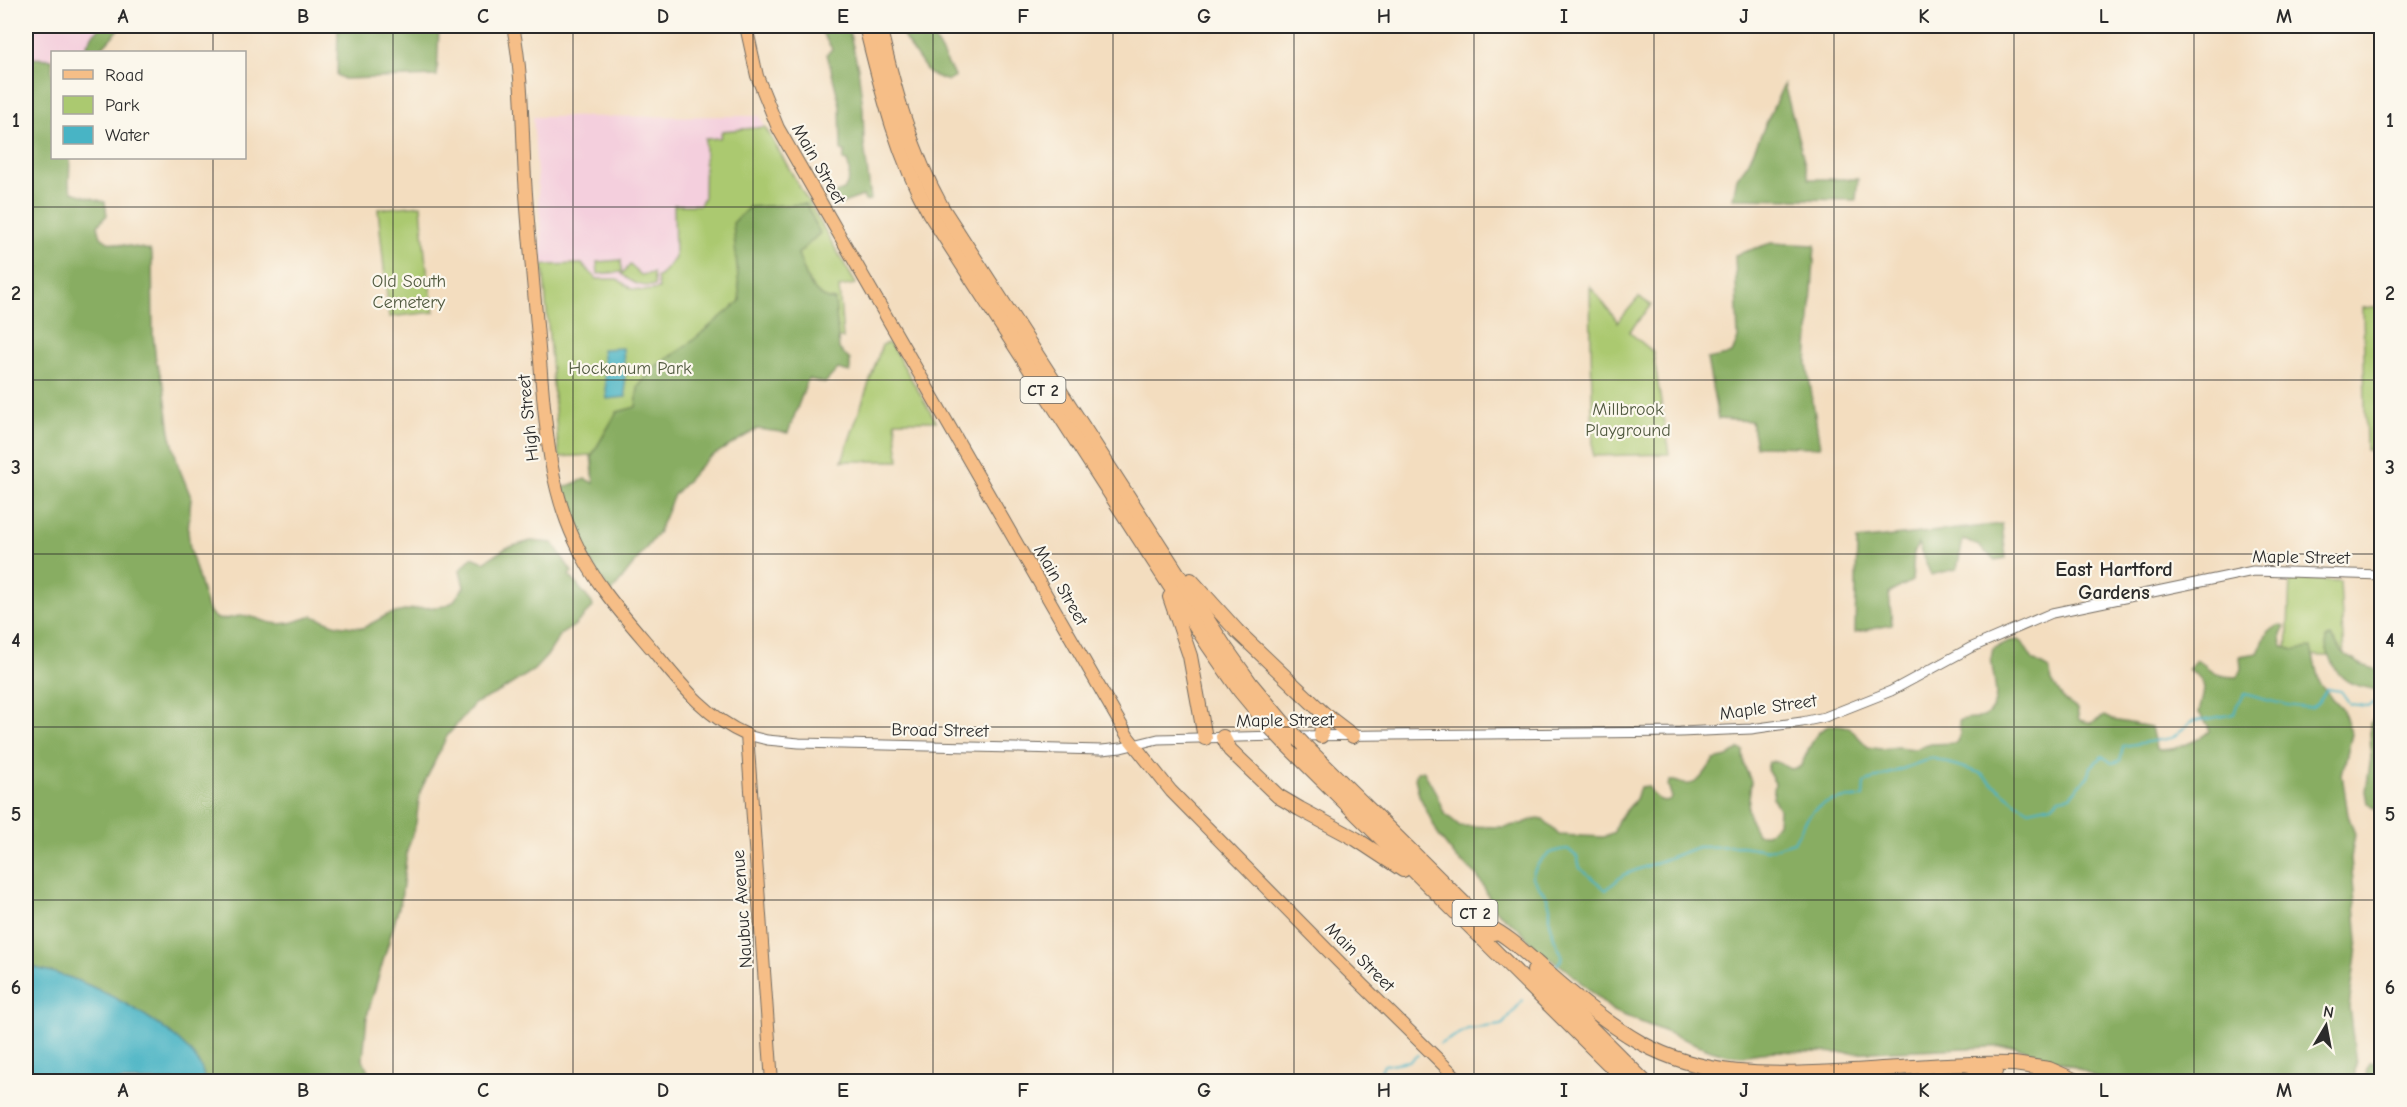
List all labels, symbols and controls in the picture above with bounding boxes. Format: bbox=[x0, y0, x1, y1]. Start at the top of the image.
text: A bbox=[117, 5, 129, 28]
text: B bbox=[297, 5, 309, 28]
text: C bbox=[477, 5, 489, 28]
text: D bbox=[657, 5, 669, 28]
text: E bbox=[837, 5, 849, 28]
text: F bbox=[1017, 5, 1029, 28]
text: G bbox=[1197, 5, 1211, 28]
text: H bbox=[1377, 5, 1391, 28]
text: I bbox=[1560, 5, 1568, 28]
text: J bbox=[1739, 5, 1749, 28]
text: K bbox=[1918, 5, 1930, 28]
text: L bbox=[2099, 5, 2109, 28]
text: M bbox=[2276, 5, 2292, 28]
legend bbox=[51, 51, 246, 159]
text: Road bbox=[105, 65, 144, 86]
text: Park bbox=[105, 95, 140, 116]
text: 1 bbox=[12, 109, 20, 132]
text: 1 bbox=[2386, 109, 2394, 132]
street label: Main Street bbox=[787, 120, 850, 209]
text: Water bbox=[105, 125, 150, 146]
park label: Old South Cemetery bbox=[372, 271, 446, 313]
text: 2 bbox=[11, 282, 21, 305]
text: 2 bbox=[2385, 282, 2395, 305]
park label: Hockanum Park bbox=[568, 358, 692, 379]
street label: High Street bbox=[513, 373, 544, 462]
road number: CT 2 bbox=[1020, 377, 1066, 403]
park label: Millbrook Playground bbox=[1585, 399, 1671, 441]
text: 3 bbox=[11, 456, 21, 479]
text: 3 bbox=[2385, 456, 2395, 479]
street label: Main Street bbox=[1029, 541, 1092, 630]
street label: Maple Street bbox=[2252, 546, 2351, 569]
district label: East Hartford Gardens bbox=[2055, 558, 2173, 604]
text: 4 bbox=[11, 629, 21, 652]
text: 4 bbox=[2385, 629, 2395, 652]
street label: Maple Street bbox=[1718, 690, 1819, 725]
street label: Maple Street bbox=[1236, 709, 1335, 732]
street label: Broad Street bbox=[891, 719, 990, 742]
text: 5 bbox=[11, 803, 21, 826]
text: 5 bbox=[2385, 803, 2395, 826]
street label: Naubuc Avenue bbox=[728, 849, 757, 969]
road number: CT 2 bbox=[1452, 900, 1498, 926]
street label: Main Street bbox=[1321, 918, 1399, 997]
text: 6 bbox=[11, 976, 21, 999]
text: 6 bbox=[2385, 976, 2395, 999]
north arrow bbox=[2296, 996, 2356, 1056]
text: N bbox=[2322, 1002, 2335, 1022]
text: A bbox=[117, 1079, 129, 1102]
text: B bbox=[297, 1079, 309, 1102]
text: C bbox=[477, 1079, 489, 1102]
text: D bbox=[657, 1079, 669, 1102]
text: E bbox=[837, 1079, 849, 1102]
text: F bbox=[1017, 1079, 1029, 1102]
text: G bbox=[1197, 1079, 1211, 1102]
text: H bbox=[1377, 1079, 1391, 1102]
text: I bbox=[1560, 1079, 1568, 1102]
text: J bbox=[1739, 1079, 1749, 1102]
text: K bbox=[1918, 1079, 1930, 1102]
text: L bbox=[2099, 1079, 2109, 1102]
text: M bbox=[2276, 1079, 2292, 1102]

